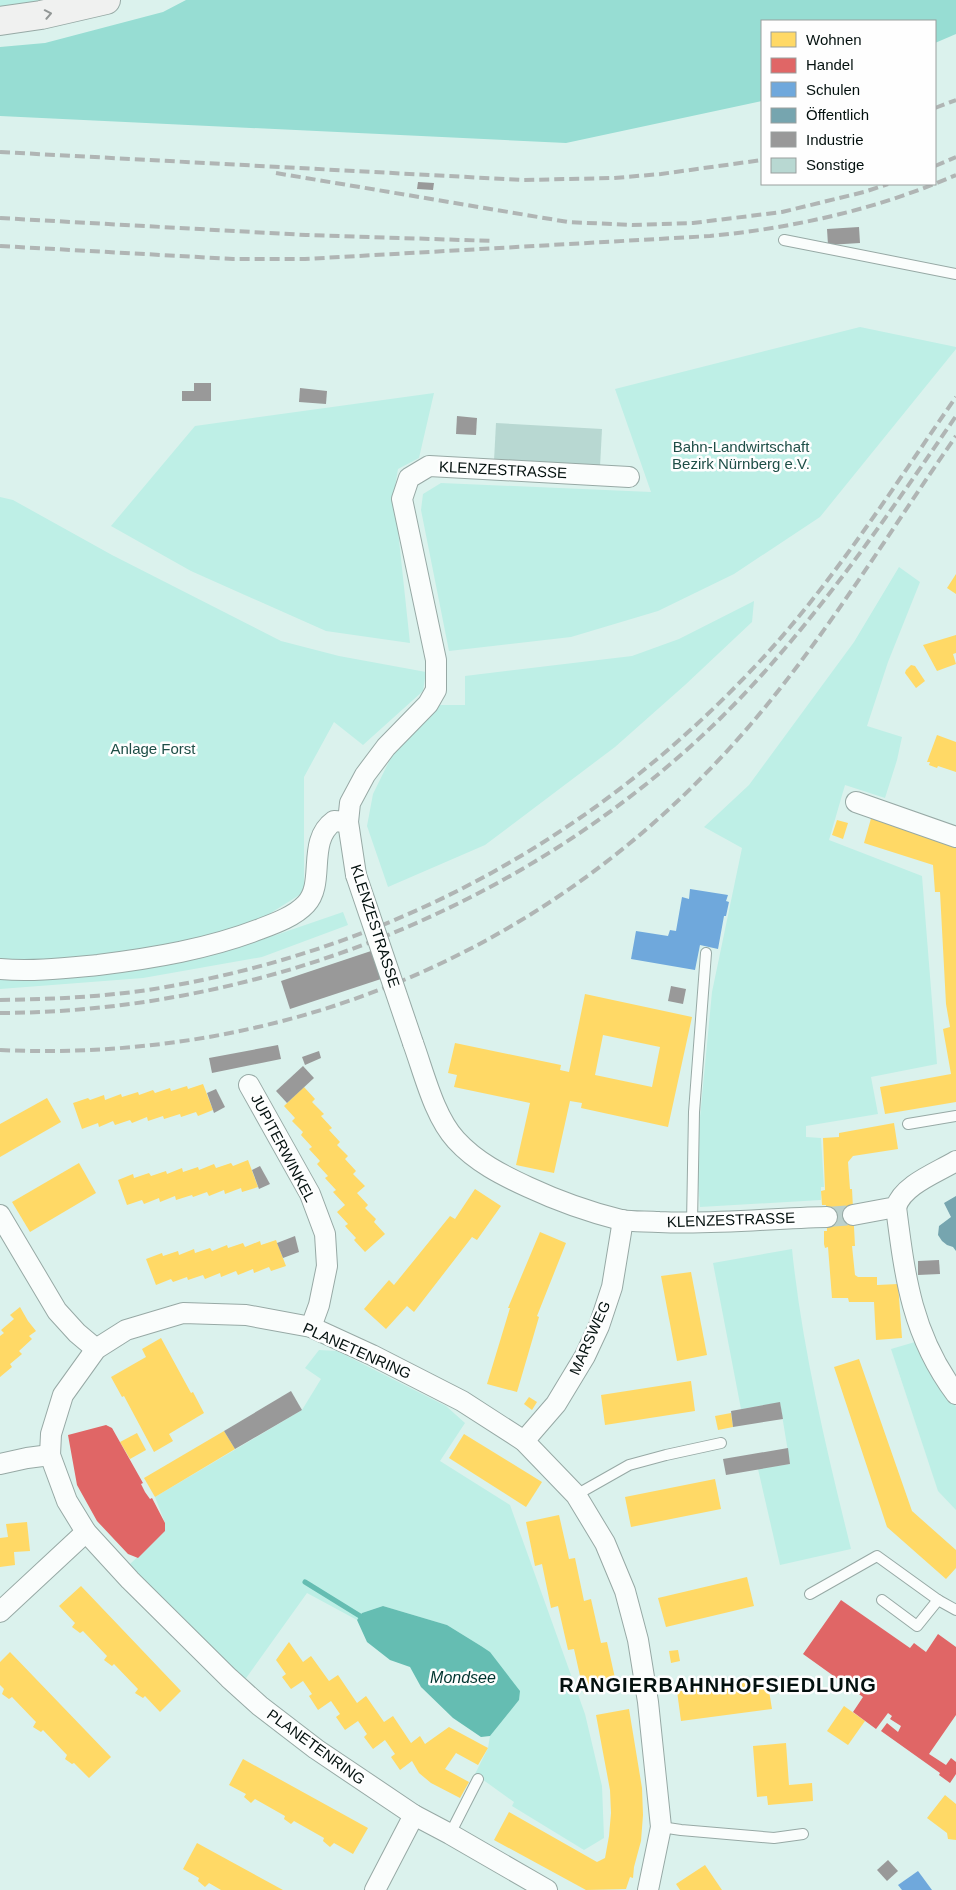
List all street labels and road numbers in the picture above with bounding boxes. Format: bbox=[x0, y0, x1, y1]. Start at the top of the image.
street label: KLENZESTRASSE bbox=[438, 458, 568, 481]
street label: KLENZESTRASSE bbox=[348, 862, 403, 990]
street label: JUPITERWINKEL bbox=[248, 1091, 319, 1205]
street label: KLENZESTRASSE bbox=[667, 1209, 795, 1230]
street label: MARSWEG bbox=[566, 1298, 613, 1377]
street label: PLANETENRING bbox=[300, 1319, 414, 1382]
street label: PLANETENRING bbox=[264, 1705, 368, 1788]

